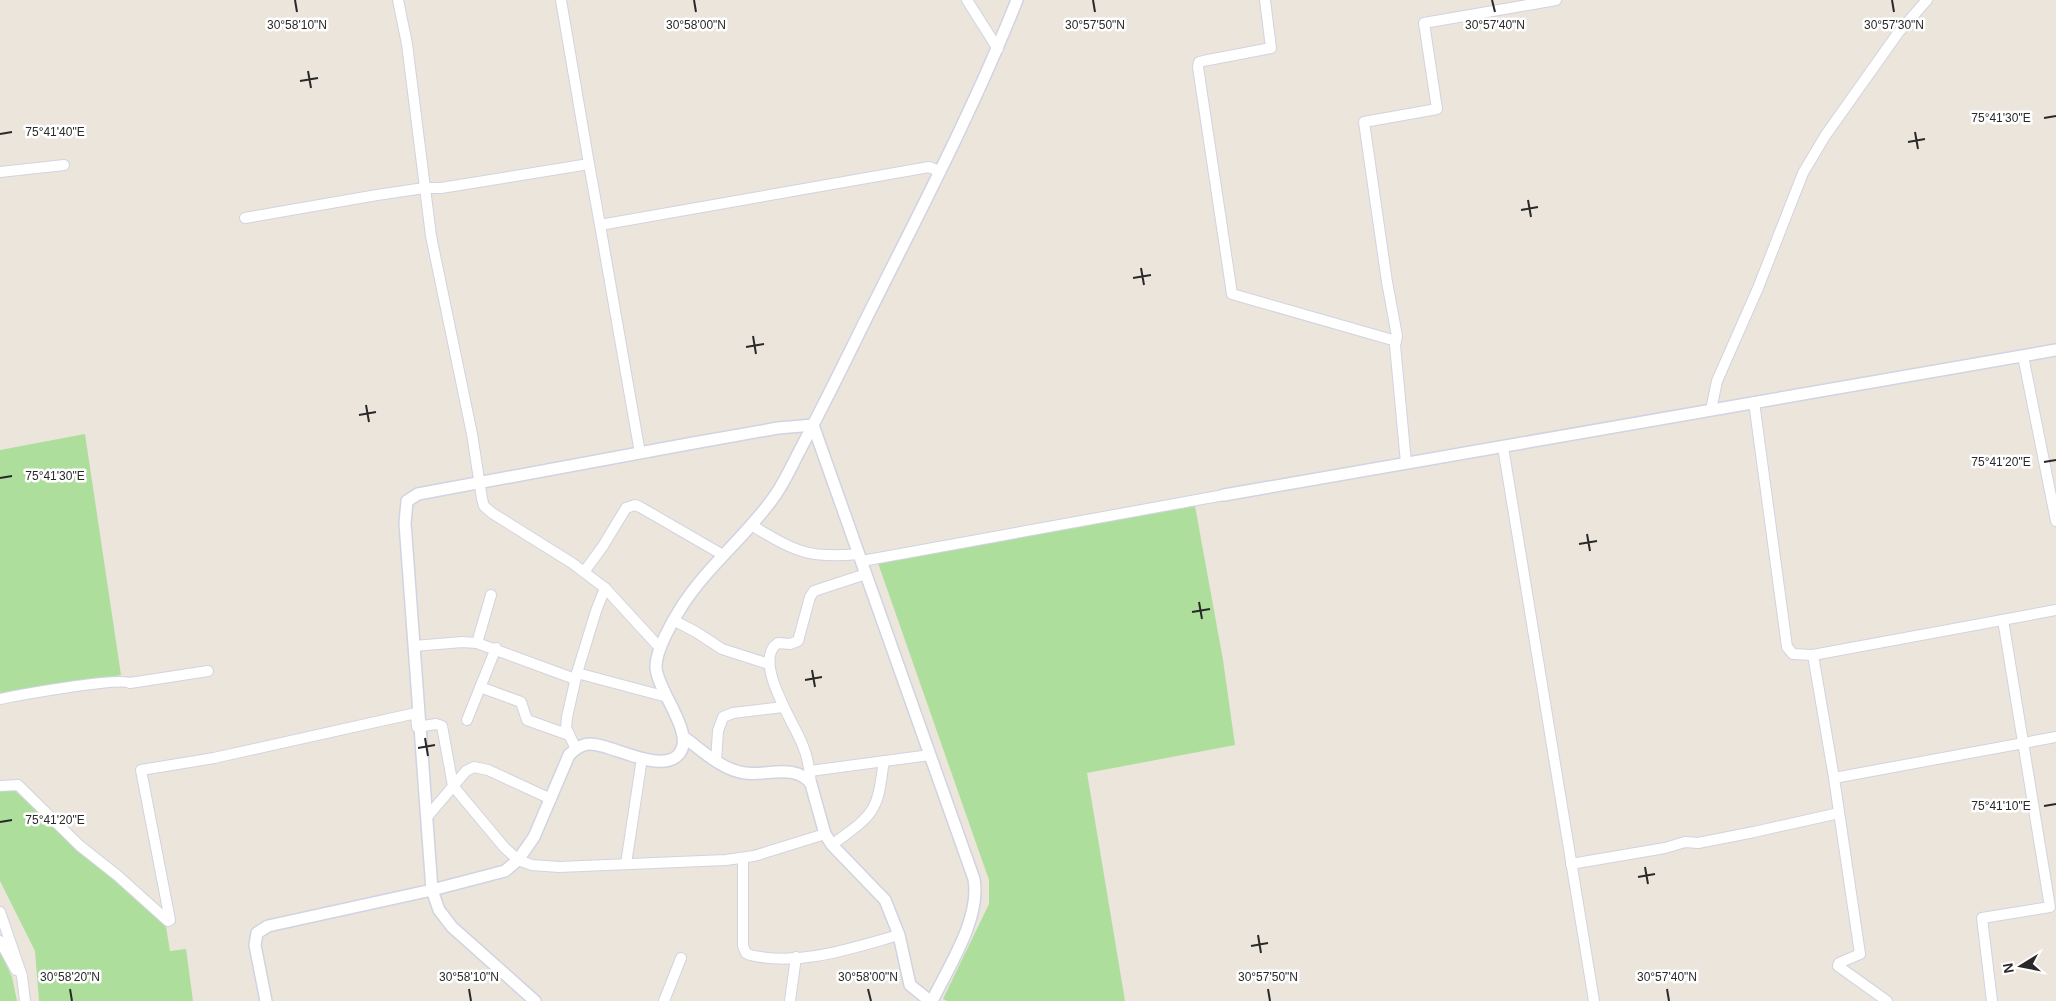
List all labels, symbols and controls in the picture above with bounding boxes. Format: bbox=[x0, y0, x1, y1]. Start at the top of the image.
text: 30°58'10"N bbox=[267, 18, 327, 32]
text: 30°58'00"N bbox=[666, 18, 726, 32]
text: 30°57'50"N bbox=[1065, 18, 1125, 32]
text: 30°57'40"N bbox=[1465, 18, 1525, 32]
text: 30°57'30"N bbox=[1864, 18, 1924, 32]
text: 75°41'30"E bbox=[1971, 111, 2031, 125]
text: 75°41'40"E bbox=[25, 125, 85, 139]
text: 75°41'20"E bbox=[1971, 455, 2031, 469]
text: 75°41'30"E bbox=[25, 469, 85, 483]
text: 75°41'10"E bbox=[1971, 799, 2031, 813]
text: 75°41'20"E bbox=[25, 813, 85, 827]
north arrow bbox=[1996, 941, 2046, 991]
text: N bbox=[1999, 962, 2017, 975]
text: 30°58'20"N bbox=[40, 970, 100, 984]
text: 30°58'10"N bbox=[439, 970, 499, 984]
text: 30°58'00"N bbox=[838, 970, 898, 984]
text: 30°57'50"N bbox=[1238, 970, 1298, 984]
text: 30°57'40"N bbox=[1637, 970, 1697, 984]

